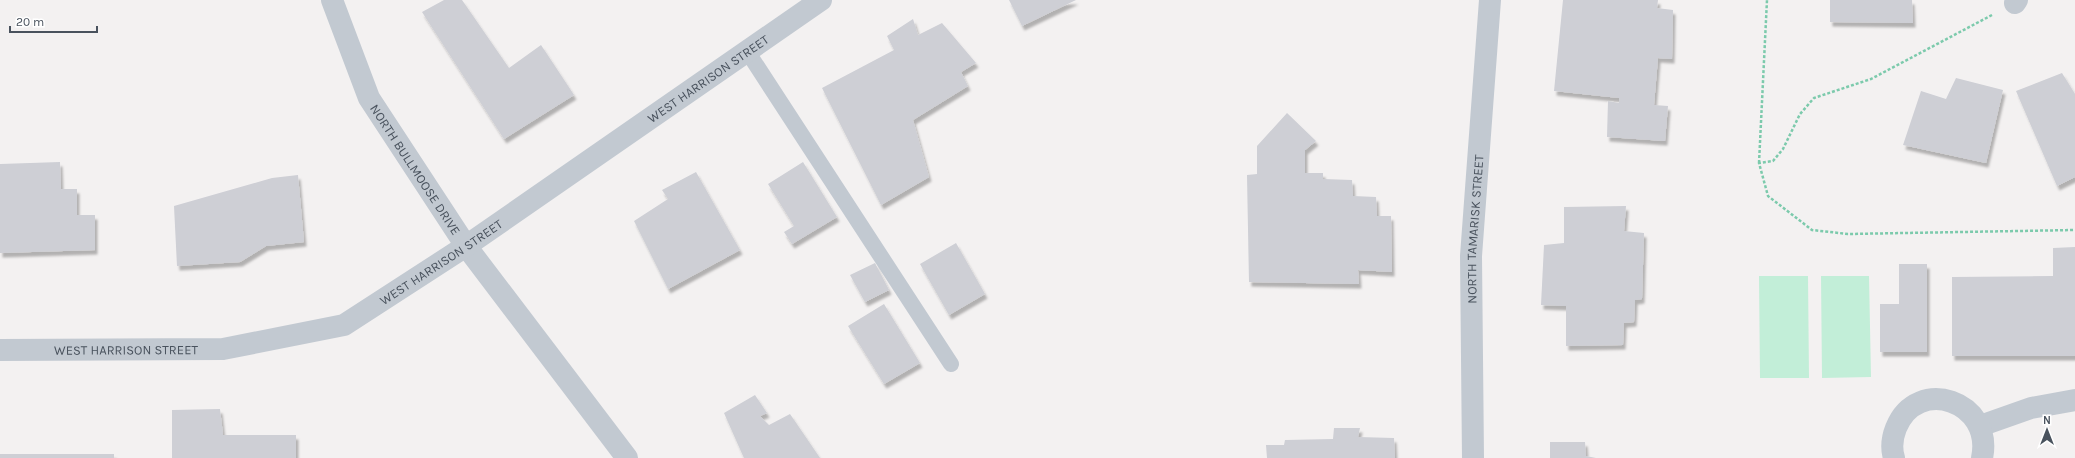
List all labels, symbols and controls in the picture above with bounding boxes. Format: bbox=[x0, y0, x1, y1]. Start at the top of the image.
scale bar bbox=[10, 8, 97, 34]
text: 20 m bbox=[16, 15, 44, 29]
street label: WEST HARRISON STREET bbox=[645, 31, 772, 126]
street label: NORTH BULLMOOSE DRIVE bbox=[367, 101, 464, 238]
street label: NORTH TAMARISK STREET bbox=[1464, 154, 1487, 304]
street label: WEST HARRISON STREET bbox=[377, 216, 506, 308]
street label: WEST HARRISON STREET bbox=[54, 342, 198, 358]
north arrow bbox=[2027, 410, 2067, 450]
text: N bbox=[2043, 414, 2051, 427]

